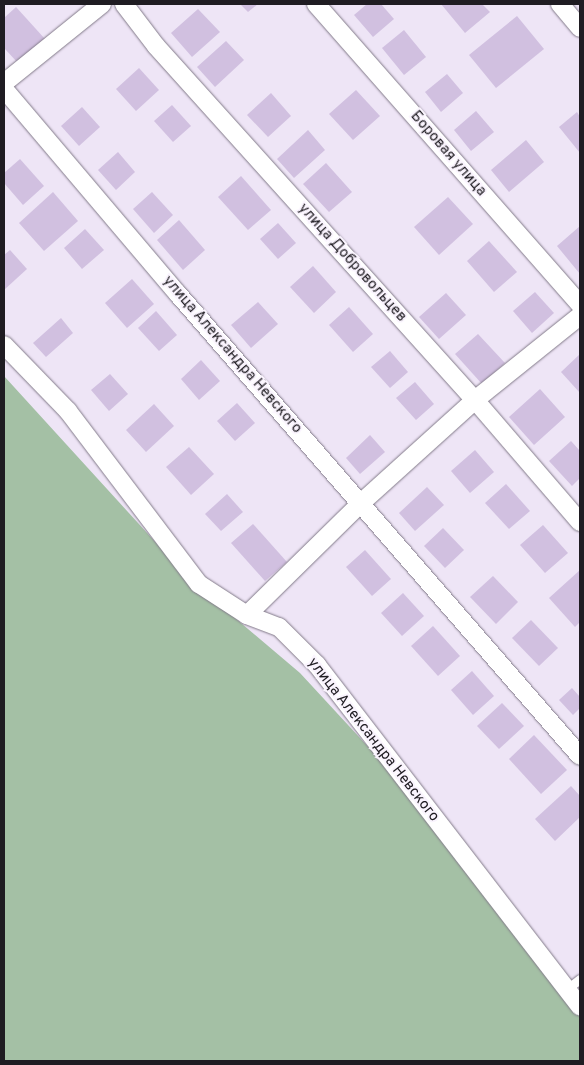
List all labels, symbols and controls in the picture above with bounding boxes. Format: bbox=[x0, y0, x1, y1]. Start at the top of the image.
street label: Боровая улица bbox=[406, 108, 490, 200]
street label: улица Добровольцев bbox=[294, 200, 410, 326]
street label: улица Александра Невского bbox=[158, 272, 306, 438]
street label: улица Александра Невского bbox=[303, 654, 443, 826]

